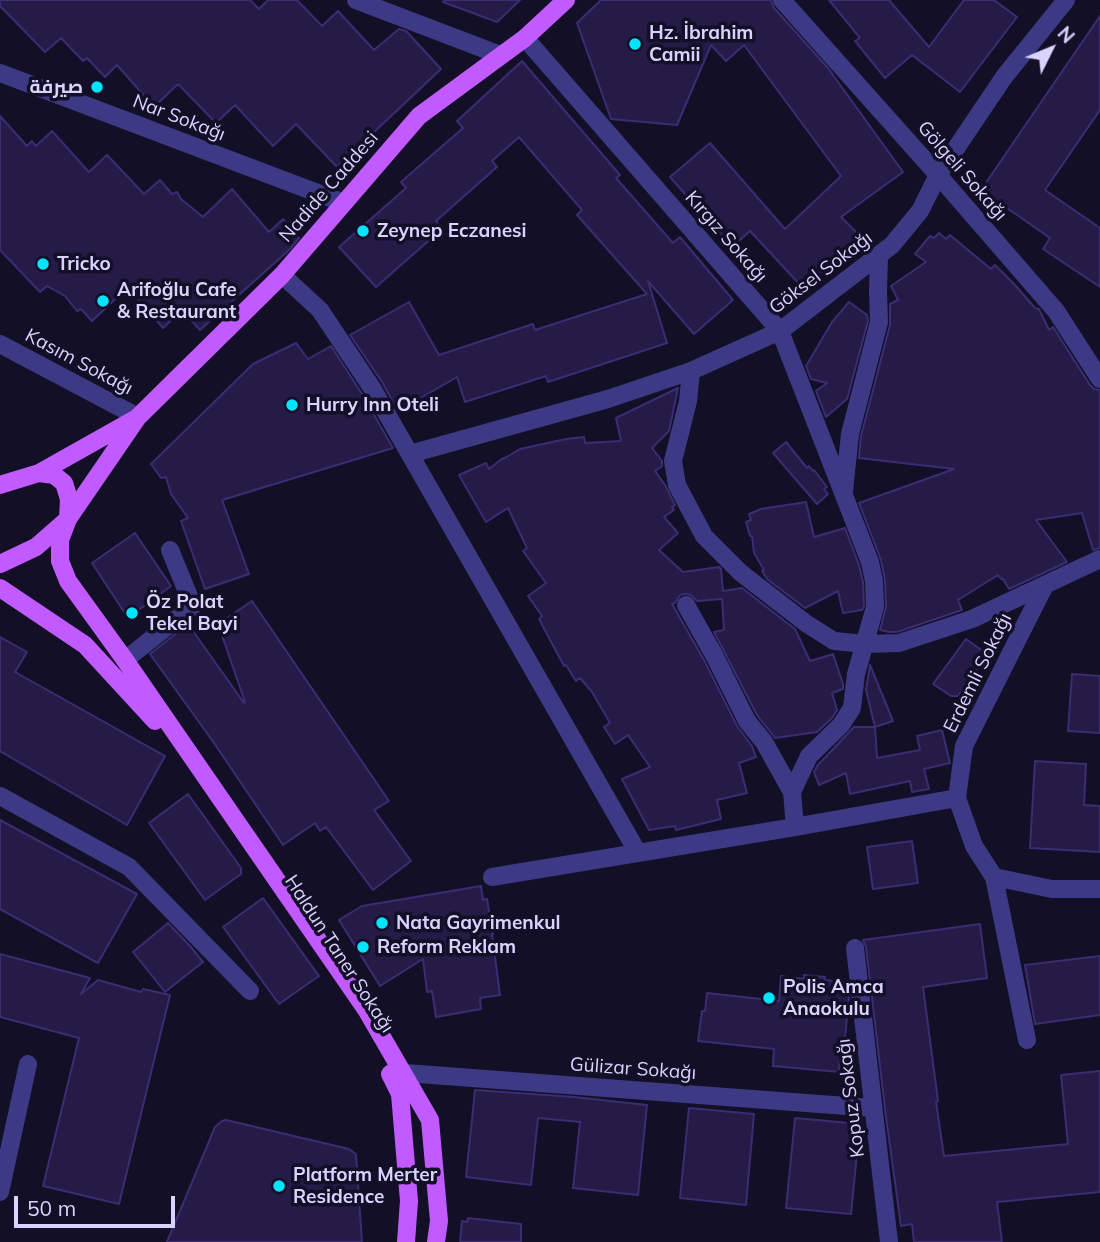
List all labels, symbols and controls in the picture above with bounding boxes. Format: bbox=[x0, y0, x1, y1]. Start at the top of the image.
north arrow bbox=[1016, 14, 1086, 84]
text: N bbox=[1053, 21, 1080, 48]
place label: Hz. İbrahim Camii bbox=[649, 22, 753, 66]
marker: Hz. İbrahim Camii bbox=[627, 36, 643, 52]
place label: صيرفة bbox=[29, 76, 83, 98]
marker: صيرفة bbox=[89, 79, 105, 95]
street label: Nar Sokağı bbox=[130, 90, 228, 146]
street label: Gölgeli Sokağı bbox=[912, 116, 1012, 226]
street label: Nadide Caddesi bbox=[275, 127, 383, 247]
street label: Kırgız Sokağı bbox=[680, 187, 772, 287]
place label: Zeynep Eczanesi bbox=[377, 220, 527, 242]
marker: Zeynep Eczanesi bbox=[355, 223, 371, 239]
street label: Göksel Sokağı bbox=[765, 227, 877, 319]
place label: Tricko bbox=[57, 253, 111, 275]
marker: Tricko bbox=[35, 256, 51, 272]
place label: Arifoğlu Cafe & Restaurant bbox=[117, 279, 237, 323]
marker: Arifoğlu Cafe & Restaurant bbox=[95, 293, 111, 309]
street label: Kasım Sokağı bbox=[21, 324, 137, 400]
place label: Hurry Inn Oteli bbox=[306, 394, 439, 416]
marker: Hurry Inn Oteli bbox=[284, 397, 300, 413]
place label: Öz Polat Tekel Bayi bbox=[146, 591, 238, 635]
marker: Öz Polat Tekel Bayi bbox=[124, 605, 140, 621]
street label: Erdemli Sokağı bbox=[939, 610, 1017, 736]
street label: Haldun Taner Sokağı bbox=[279, 871, 399, 1037]
place label: Nata Gayrimenkul bbox=[396, 912, 561, 934]
marker: Nata Gayrimenkul bbox=[374, 915, 390, 931]
place label: Reform Reklam bbox=[377, 936, 516, 958]
marker: Reform Reklam bbox=[355, 939, 371, 955]
place label: Polis Amca Anaokulu bbox=[783, 976, 884, 1020]
marker: Polis Amca Anaokulu bbox=[761, 990, 777, 1006]
street label: Kopuz Sokağı bbox=[832, 1037, 870, 1159]
street label: Gülizar Sokağı bbox=[569, 1053, 697, 1085]
place label: Platform Merter Residence bbox=[293, 1164, 437, 1208]
marker: Platform Merter Residence bbox=[271, 1178, 287, 1194]
scale bar bbox=[18, 1182, 178, 1226]
text: 50 m bbox=[27, 1195, 76, 1221]

